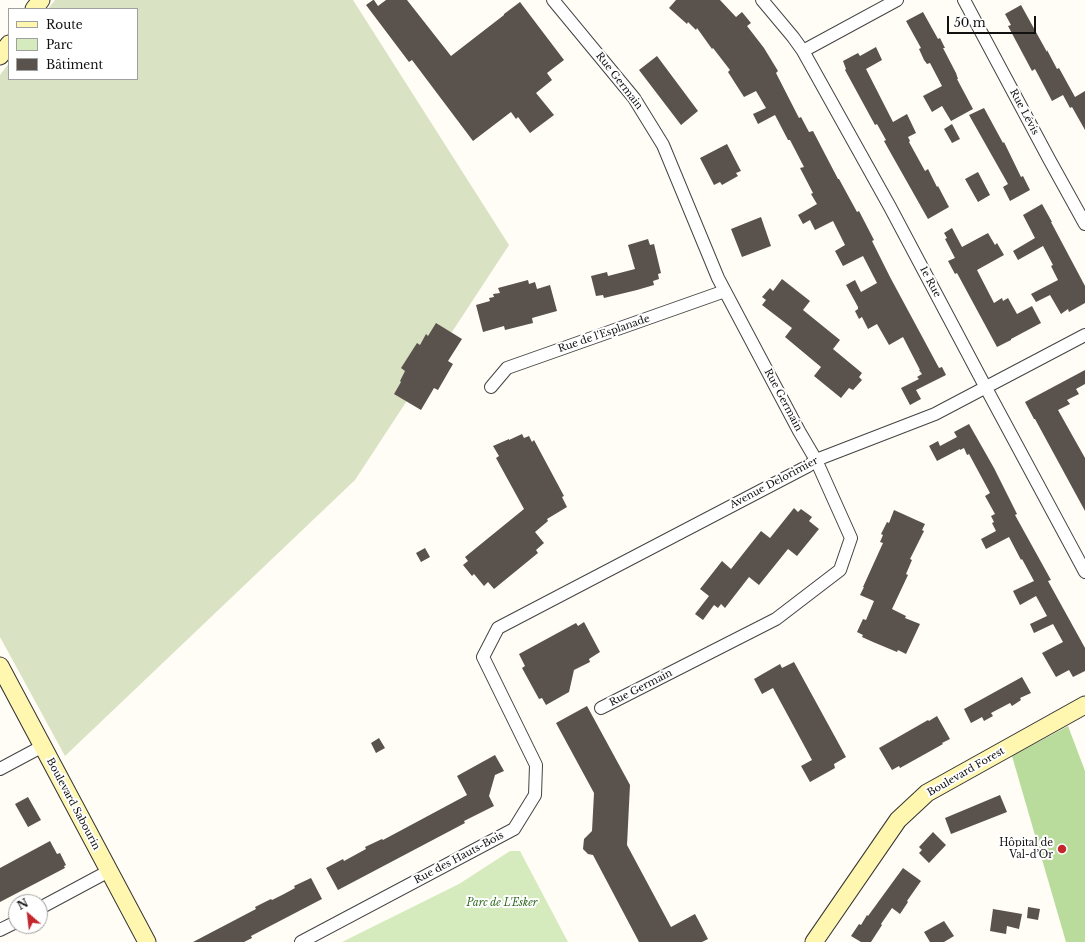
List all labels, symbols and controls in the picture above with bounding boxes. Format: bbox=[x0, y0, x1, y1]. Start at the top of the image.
legend bbox=[8, 8, 138, 80]
scale bar bbox=[949, 8, 1038, 34]
text: 50 m bbox=[954, 15, 986, 30]
text: Route bbox=[46, 17, 83, 32]
text: Parc bbox=[46, 37, 73, 52]
street label: Rue Germain bbox=[593, 50, 645, 112]
text: Bâtiment bbox=[46, 57, 103, 72]
street label: Rue Lévis bbox=[1007, 87, 1041, 137]
street label: 1e Rue bbox=[917, 264, 943, 300]
street label: Rue de l'Esplanade bbox=[557, 313, 651, 355]
street label: Rue Germain bbox=[762, 367, 804, 433]
street label: Avenue Delorimier bbox=[728, 455, 820, 511]
street label: Rue Germain bbox=[608, 667, 674, 709]
street label: Boulevard Forest bbox=[925, 745, 1007, 799]
street label: Boulevard Sabourin bbox=[44, 756, 102, 852]
street label: Rue des Hauts-Bois bbox=[412, 829, 506, 887]
place label: Hôpital de Val-d’Or bbox=[999, 837, 1053, 860]
marker: Hôpital de Val-d’Or bbox=[1056, 843, 1068, 855]
north arrow bbox=[8, 894, 48, 934]
text: N bbox=[15, 896, 31, 913]
park label: Parc de L'Esker bbox=[467, 897, 537, 909]

